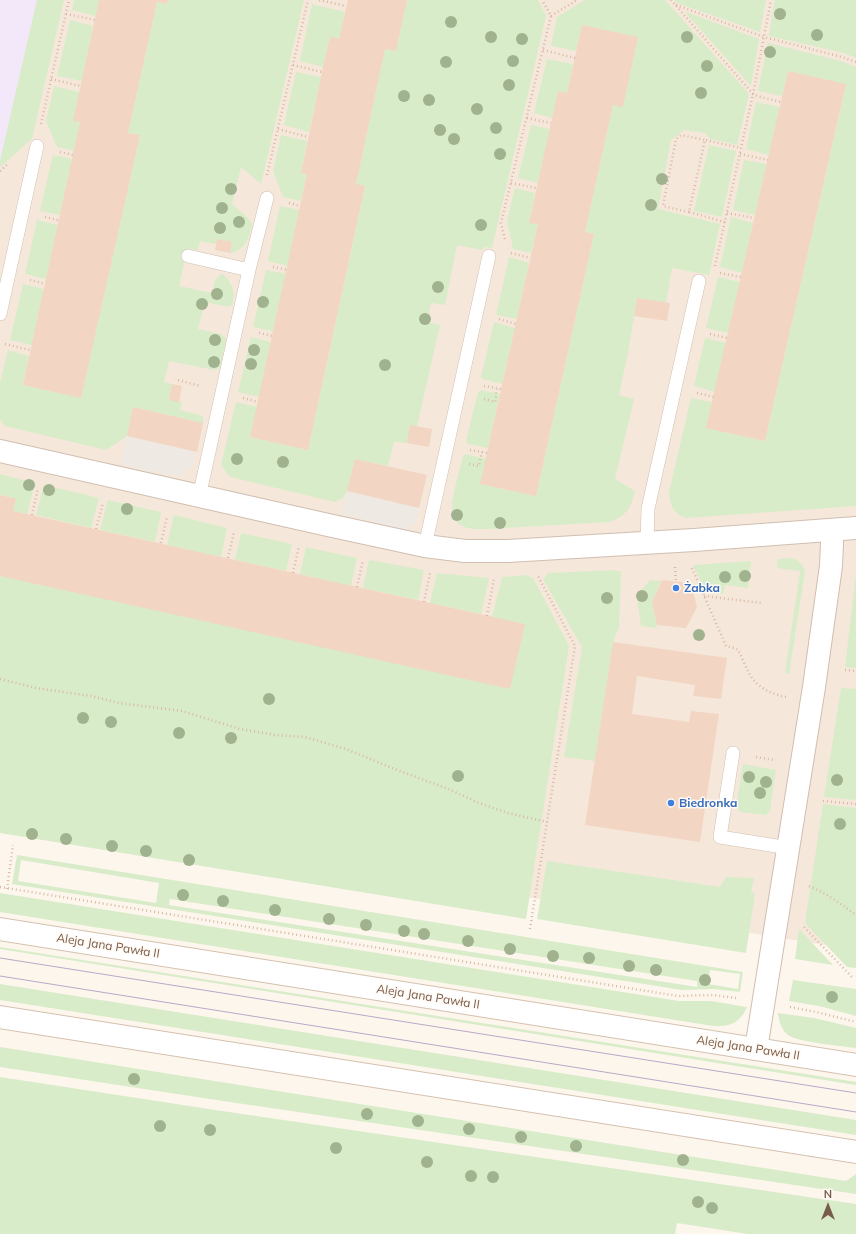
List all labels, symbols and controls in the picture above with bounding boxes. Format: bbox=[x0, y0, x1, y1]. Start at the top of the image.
place label: Żabka bbox=[684, 581, 720, 595]
marker: Żabka bbox=[671, 583, 681, 593]
place label: Biedronka bbox=[679, 796, 737, 810]
marker: Biedronka bbox=[666, 798, 676, 808]
street label: Aleja Jana Pawła II bbox=[55, 931, 161, 961]
street label: Aleja Jana Pawła II bbox=[375, 982, 481, 1012]
street label: Aleja Jana Pawła II bbox=[695, 1033, 801, 1063]
north arrow bbox=[808, 1186, 848, 1226]
text: N bbox=[824, 1187, 832, 1201]

